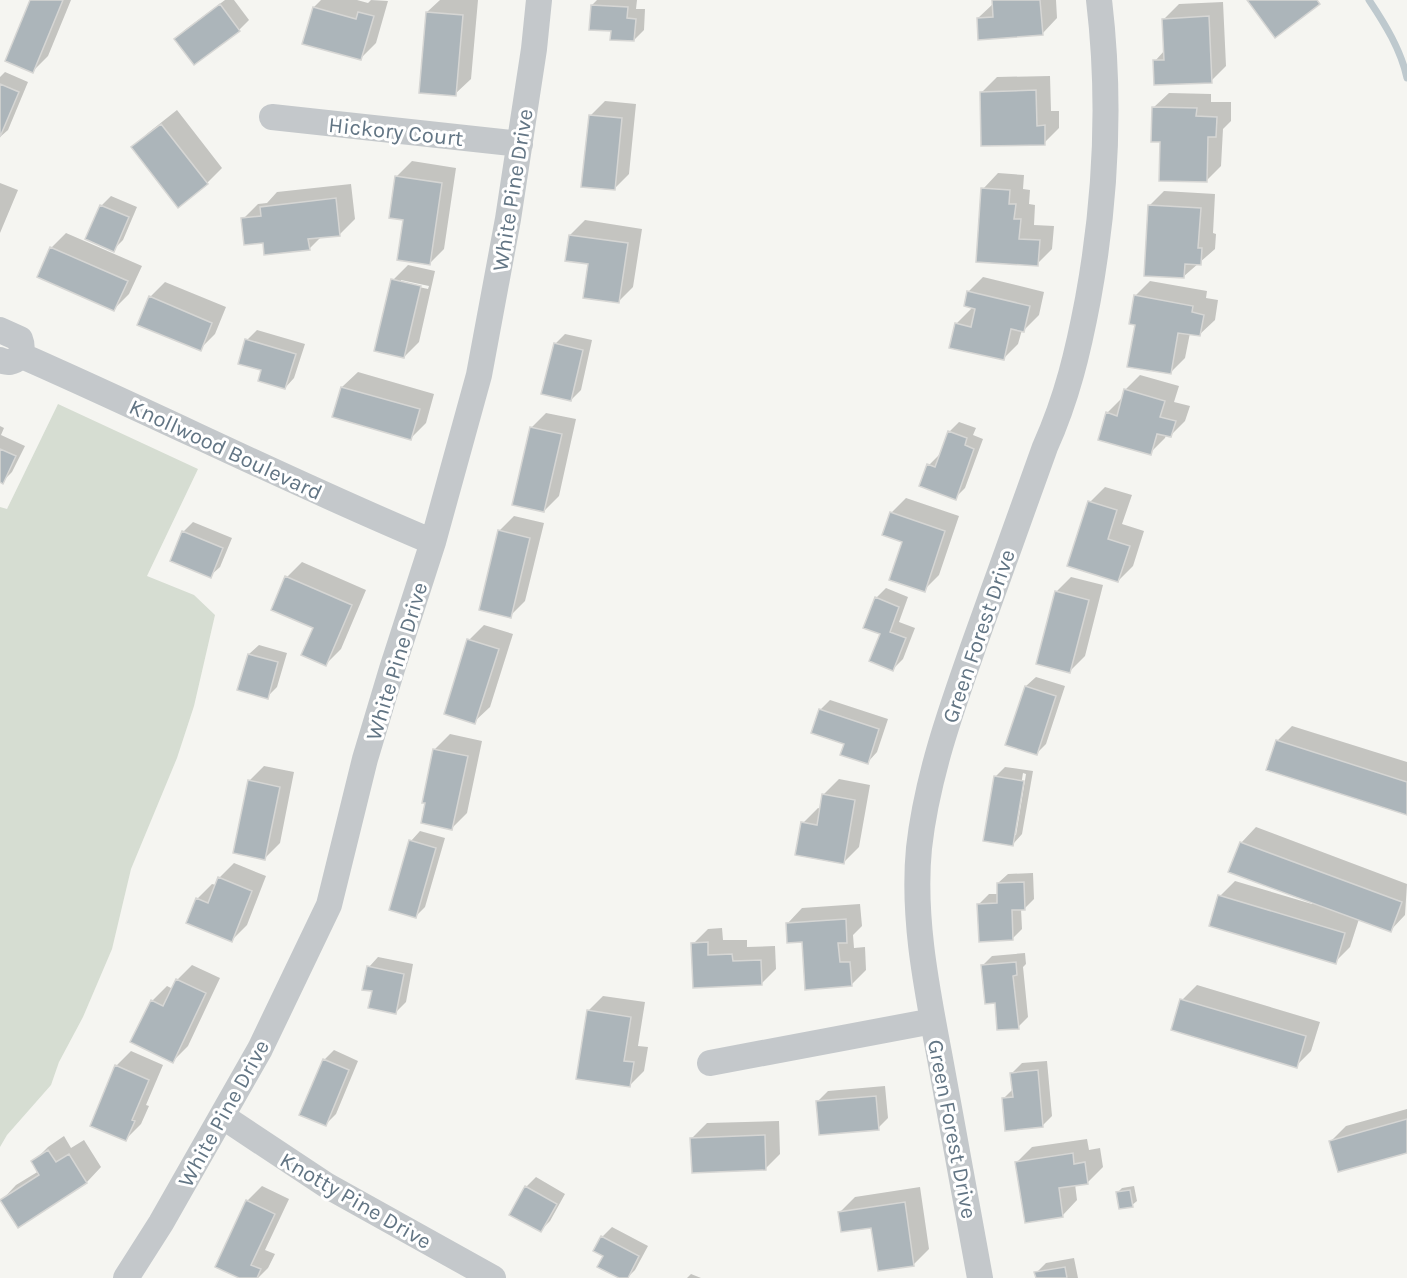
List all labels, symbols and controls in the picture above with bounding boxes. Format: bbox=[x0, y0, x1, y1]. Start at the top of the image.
street label: White Pine Drive bbox=[487, 107, 539, 273]
street label: Hickory Court bbox=[327, 112, 465, 152]
street label: Knollwood Boulevard bbox=[125, 394, 326, 506]
street label: Green Forest Drive bbox=[937, 546, 1021, 727]
street label: White Pine Drive bbox=[361, 579, 433, 744]
street label: White Pine Drive bbox=[173, 1035, 275, 1192]
street label: Green Forest Drive bbox=[922, 1037, 982, 1221]
street label: Knotty Pine Drive bbox=[275, 1147, 436, 1255]

